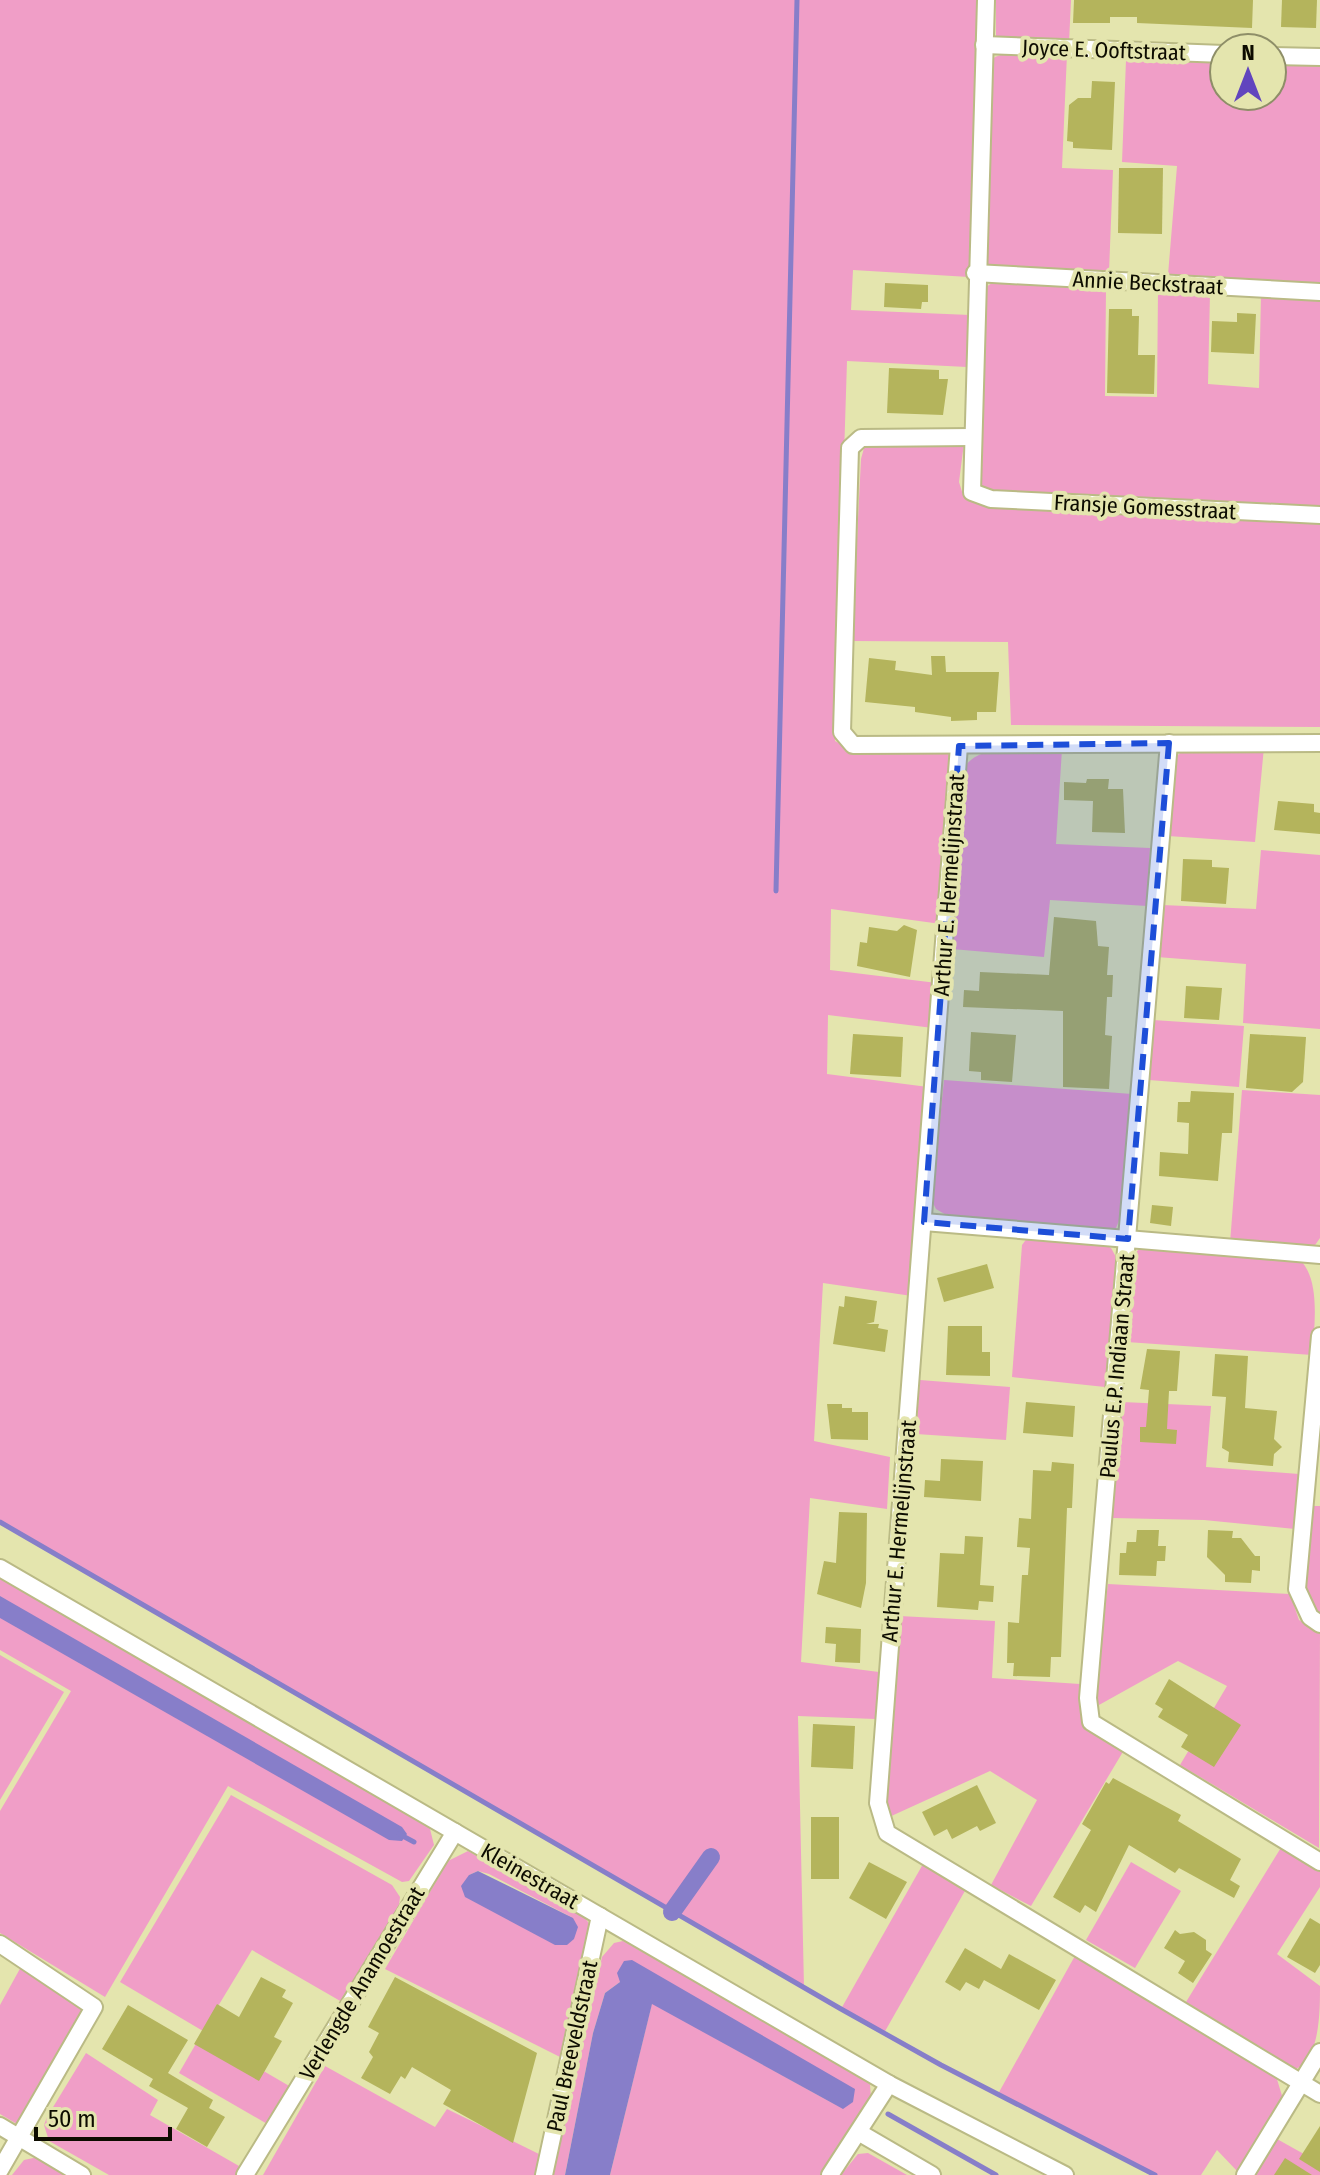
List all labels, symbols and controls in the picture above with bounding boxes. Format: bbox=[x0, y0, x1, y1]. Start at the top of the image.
north arrow bbox=[1208, 32, 1288, 112]
street label: Joyce E. Ooftstraat bbox=[1022, 34, 1187, 66]
text: N bbox=[1241, 39, 1255, 66]
street label: Annie Beckstraat bbox=[1072, 266, 1225, 300]
street label: Fransje Gomesstraat bbox=[1053, 489, 1238, 525]
street label: Arthur E. Hermelijnstraat bbox=[928, 772, 970, 997]
street label: Paulus E.P. Indiaan Straat bbox=[1094, 1252, 1140, 1479]
street label: Arthur E. Hermelijnstraat bbox=[876, 1418, 922, 1643]
street label: Kleinestraat bbox=[476, 1837, 584, 1915]
street label: Verlengde Anamoestraat bbox=[294, 1881, 431, 2085]
street label: Paul Breeveldstraat bbox=[541, 1957, 604, 2134]
scale bar bbox=[36, 2091, 170, 2141]
text: 50 m bbox=[48, 2105, 96, 2133]

